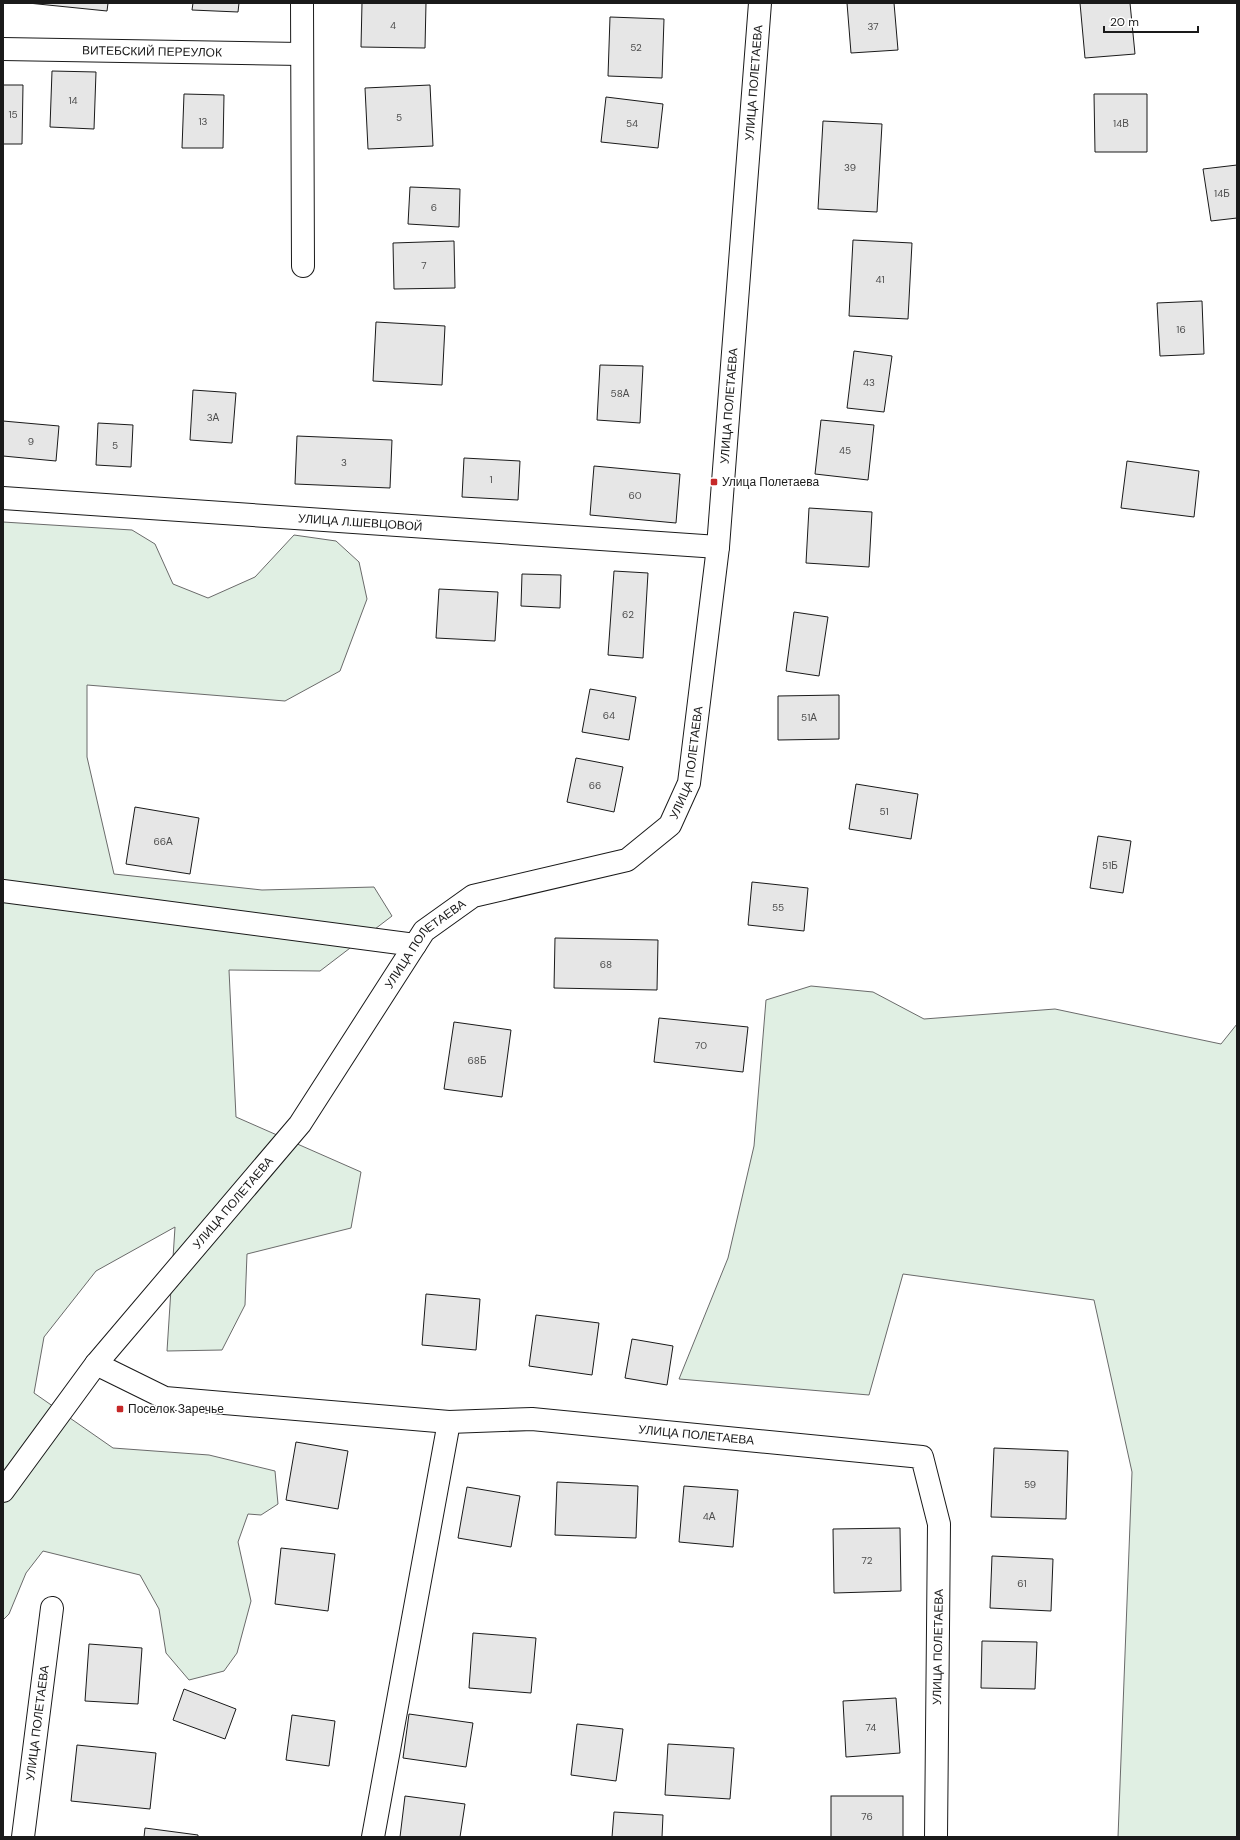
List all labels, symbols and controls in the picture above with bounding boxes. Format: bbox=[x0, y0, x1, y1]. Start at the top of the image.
scale bar bbox=[1104, 8, 1198, 34]
text: 20 m bbox=[1110, 14, 1139, 30]
house number: 4 bbox=[390, 19, 396, 32]
house number: 37 bbox=[867, 20, 879, 33]
street label: УЛИЦА ПОЛЕТАЕВА bbox=[741, 24, 766, 141]
house number: 52 bbox=[630, 41, 642, 54]
street label: ВИТЕБСКИЙ ПЕРЕУЛОК bbox=[82, 42, 222, 61]
house number: 14 bbox=[68, 94, 78, 107]
house number: 15 bbox=[8, 108, 18, 121]
house number: 5 bbox=[396, 111, 402, 124]
house number: 13 bbox=[198, 115, 208, 128]
house number: 54 bbox=[626, 117, 638, 130]
house number: 14В bbox=[1113, 117, 1129, 130]
house number: 39 bbox=[844, 161, 856, 174]
house number: 14Б bbox=[1214, 187, 1230, 200]
house number: 6 bbox=[431, 201, 437, 214]
house number: 7 bbox=[421, 259, 427, 272]
house number: 41 bbox=[875, 273, 885, 286]
house number: 16 bbox=[1176, 323, 1186, 336]
street label: УЛИЦА ПОЛЕТАЕВА bbox=[716, 347, 741, 464]
house number: 43 bbox=[863, 376, 875, 389]
house number: 58А bbox=[611, 387, 630, 400]
house number: 3А bbox=[207, 411, 220, 424]
house number: 9 bbox=[28, 435, 34, 448]
house number: 5 bbox=[112, 439, 118, 452]
house number: 45 bbox=[839, 444, 851, 457]
house number: 3 bbox=[341, 456, 347, 469]
house number: 1 bbox=[489, 473, 493, 486]
place label: Улица Полетаева bbox=[722, 474, 820, 490]
marker: Улица Полетаева bbox=[709, 477, 719, 487]
house number: 60 bbox=[628, 489, 642, 502]
street label: УЛИЦА Л.ШЕВЦОВОЙ bbox=[297, 510, 423, 535]
house number: 62 bbox=[622, 608, 634, 621]
street label: УЛИЦА ПОЛЕТАЕВА bbox=[666, 705, 706, 822]
house number: 64 bbox=[603, 709, 615, 722]
house number: 51А bbox=[801, 711, 817, 724]
house number: 66 bbox=[589, 779, 601, 792]
house number: 51 bbox=[879, 805, 889, 818]
house number: 66А bbox=[153, 835, 173, 848]
house number: 51Б bbox=[1102, 859, 1118, 872]
street label: УЛИЦА ПОЛЕТАЕВА bbox=[381, 896, 469, 992]
house number: 55 bbox=[772, 901, 784, 914]
house number: 68 bbox=[600, 958, 612, 971]
house number: 70 bbox=[695, 1039, 707, 1052]
house number: 68Б bbox=[468, 1054, 487, 1067]
street label: УЛИЦА ПОЛЕТАЕВА bbox=[189, 1153, 277, 1252]
place label: Поселок Заречье bbox=[128, 1401, 224, 1417]
marker: Поселок Заречье bbox=[115, 1404, 125, 1414]
street label: УЛИЦА ПОЛЕТАЕВА bbox=[638, 1421, 755, 1449]
house number: 59 bbox=[1024, 1478, 1036, 1491]
house number: 4А bbox=[703, 1510, 716, 1523]
house number: 72 bbox=[862, 1554, 873, 1567]
house number: 61 bbox=[1017, 1577, 1027, 1590]
street label: УЛИЦА ПОЛЕТАЕВА bbox=[929, 1589, 947, 1705]
street label: УЛИЦА ПОЛЕТАЕВА bbox=[22, 1664, 53, 1782]
house number: 74 bbox=[866, 1721, 876, 1734]
house number: 76 bbox=[861, 1810, 873, 1823]

